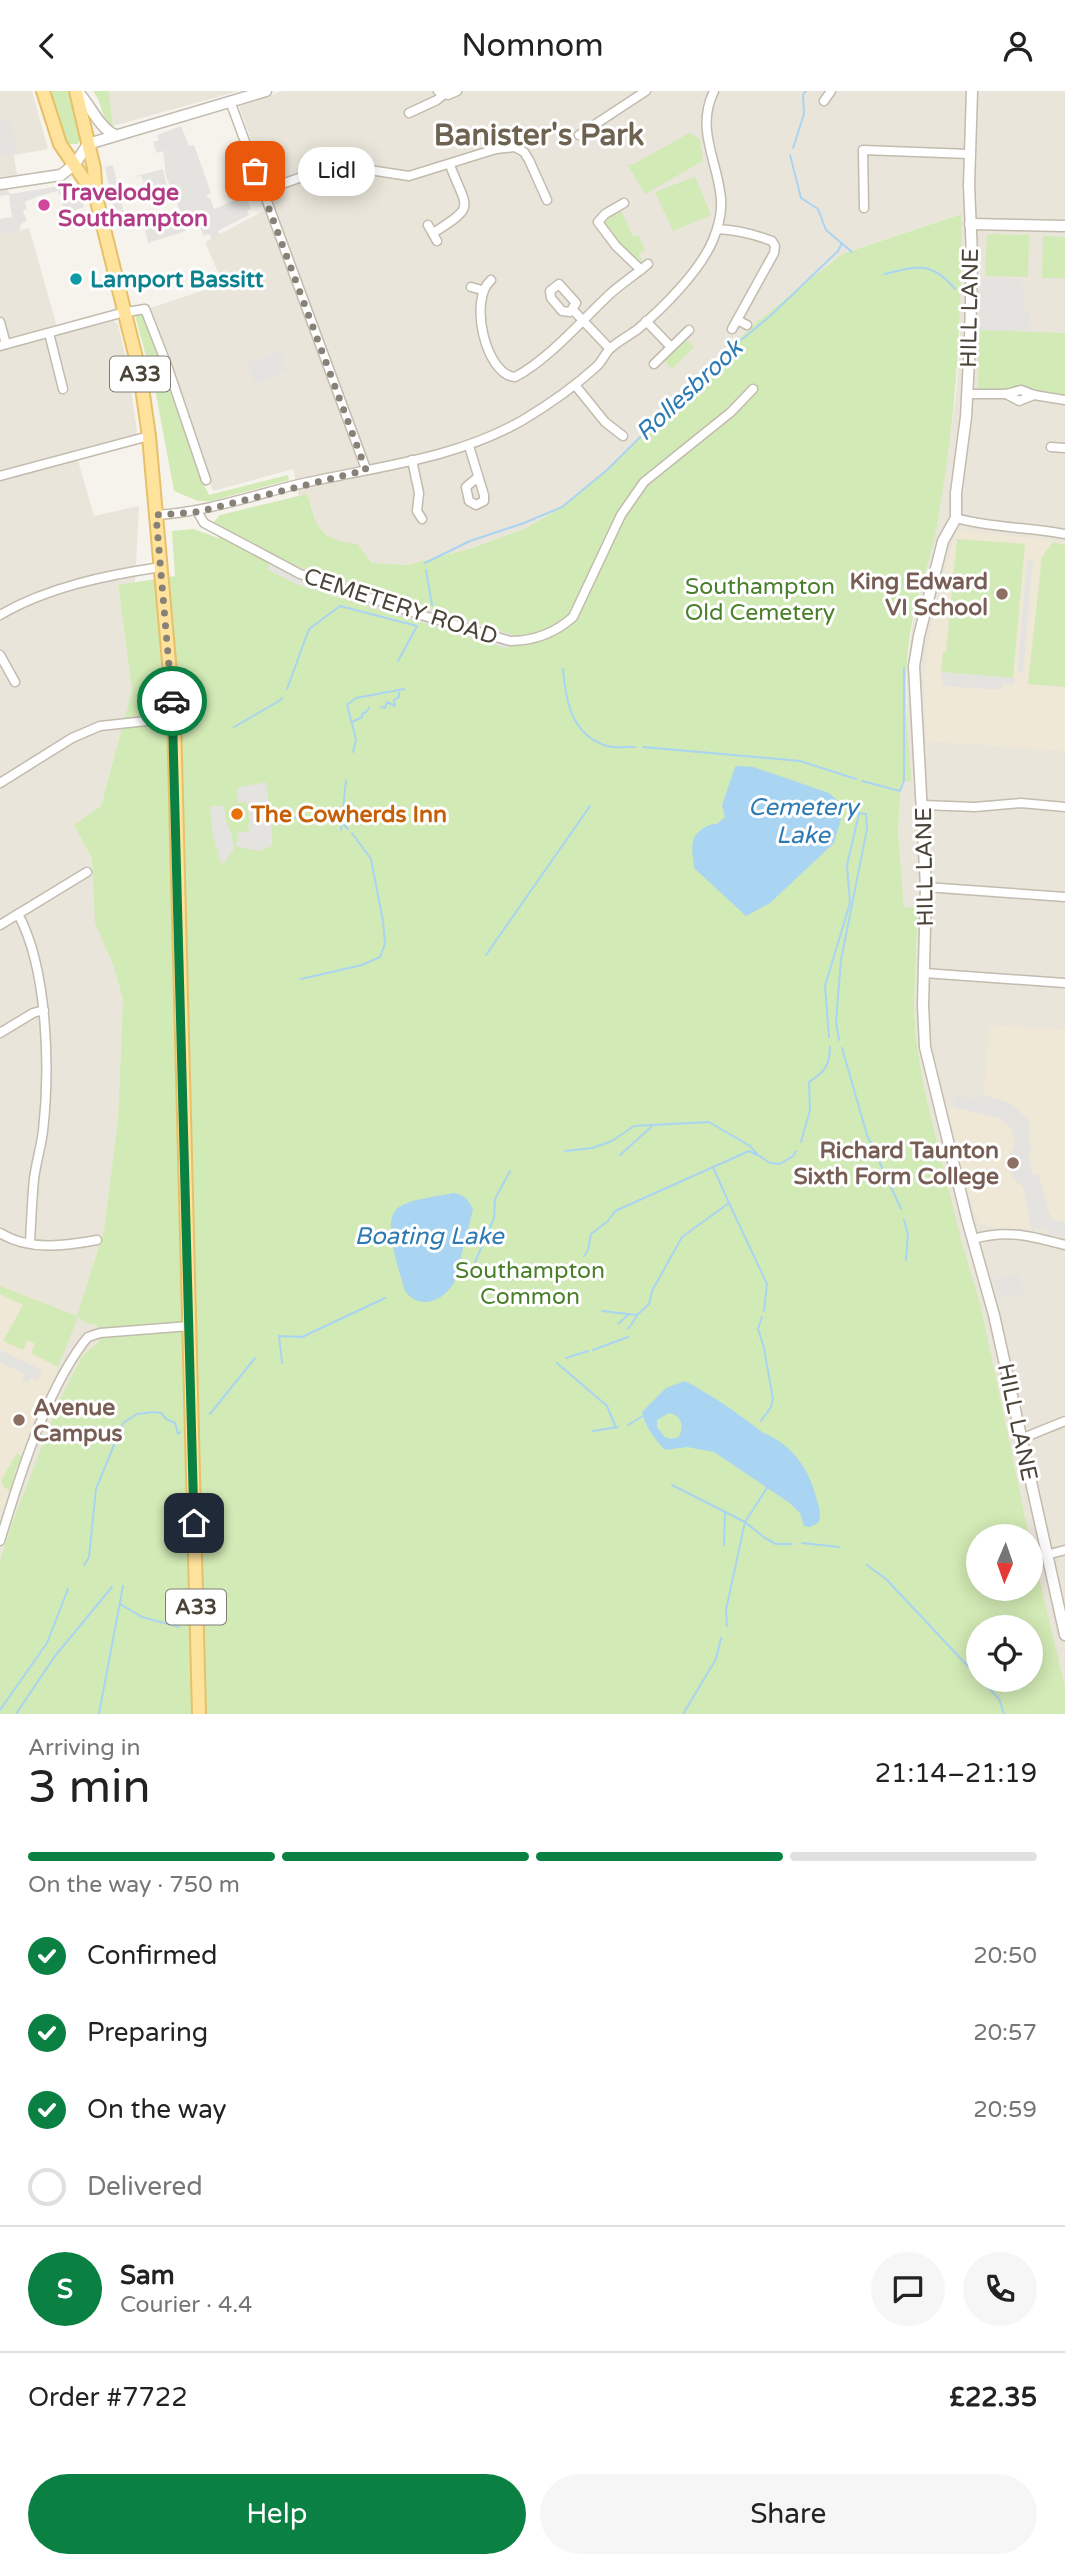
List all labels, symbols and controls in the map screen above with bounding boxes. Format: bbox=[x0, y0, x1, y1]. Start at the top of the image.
icon: back bbox=[28, 27, 66, 65]
text: Nomnom bbox=[461, 27, 604, 65]
icon: person bbox=[999, 27, 1037, 65]
district label: Banister's Park bbox=[434, 117, 644, 154]
pin bbox=[225, 141, 285, 201]
callout: Lidl bbox=[297, 147, 374, 195]
icon: bag bbox=[236, 152, 274, 190]
text: Lidl bbox=[317, 157, 356, 185]
place label: Travelodge Southampton bbox=[57, 179, 208, 233]
marker: Travelodge Southampton bbox=[36, 197, 52, 213]
street label: HILL LANE bbox=[955, 248, 985, 368]
place label: Lamport Bassitt bbox=[90, 266, 264, 294]
marker: Lamport Bassitt bbox=[68, 271, 84, 287]
water label: Rollesbrook bbox=[630, 332, 750, 447]
road number: A33 bbox=[110, 357, 170, 391]
street label: CEMETERY ROAD bbox=[300, 562, 501, 652]
place label: King Edward VI School bbox=[850, 568, 988, 622]
park label: Southampton Old Cemetery bbox=[685, 573, 835, 627]
marker: King Edward VI School bbox=[994, 586, 1010, 602]
courier bbox=[137, 666, 207, 736]
icon: car bbox=[153, 682, 191, 720]
water label: Cemetery Lake bbox=[748, 793, 861, 850]
place label: The Cowherds Inn bbox=[250, 801, 447, 829]
marker: The Cowherds Inn bbox=[229, 806, 245, 822]
street label: HILL LANE bbox=[910, 807, 940, 927]
place label: Richard Taunton Sixth Form College bbox=[794, 1137, 999, 1191]
marker: Richard Taunton Sixth Form College bbox=[1005, 1155, 1021, 1171]
water label: Boating Lake bbox=[354, 1222, 505, 1251]
park label: Southampton Common bbox=[455, 1257, 605, 1311]
street label: HILL LANE bbox=[991, 1361, 1043, 1484]
place label: Avenue Campus bbox=[33, 1394, 123, 1448]
marker: Avenue Campus bbox=[11, 1412, 27, 1428]
pin bbox=[164, 1493, 224, 1553]
icon: home bbox=[175, 1504, 213, 1542]
north arrow bbox=[966, 1524, 1043, 1601]
map controls bbox=[966, 1524, 1043, 1692]
road number: A33 bbox=[166, 1589, 226, 1625]
button: locate bbox=[966, 1615, 1043, 1692]
text: Arriving in bbox=[28, 1734, 141, 1762]
text: 21:14–21:19 bbox=[875, 1758, 1037, 1789]
text: 3 min bbox=[28, 1760, 151, 1815]
text: On the way · 750 m bbox=[28, 1871, 240, 1899]
icon: check bbox=[28, 1937, 66, 1975]
text: Confirmed bbox=[87, 1940, 217, 1971]
text: 20:50 bbox=[973, 1942, 1037, 1970]
icon: check bbox=[28, 2014, 66, 2052]
text: Preparing bbox=[87, 2017, 208, 2048]
text: 20:57 bbox=[973, 2019, 1037, 2047]
icon: check bbox=[28, 2091, 66, 2129]
text: On the way bbox=[87, 2094, 227, 2125]
text: 20:59 bbox=[973, 2096, 1037, 2124]
text: Delivered bbox=[87, 2171, 203, 2202]
button: chat bbox=[871, 2252, 945, 2326]
button: phone bbox=[963, 2252, 1037, 2326]
text: Sam bbox=[120, 2260, 175, 2291]
text: S bbox=[57, 2274, 73, 2305]
text: Courier · 4.4 bbox=[120, 2291, 252, 2319]
text: Order #7722 bbox=[28, 2382, 188, 2413]
text: £22.35 bbox=[949, 2382, 1037, 2413]
button: Help bbox=[28, 2474, 526, 2554]
button: Share bbox=[540, 2474, 1037, 2554]

